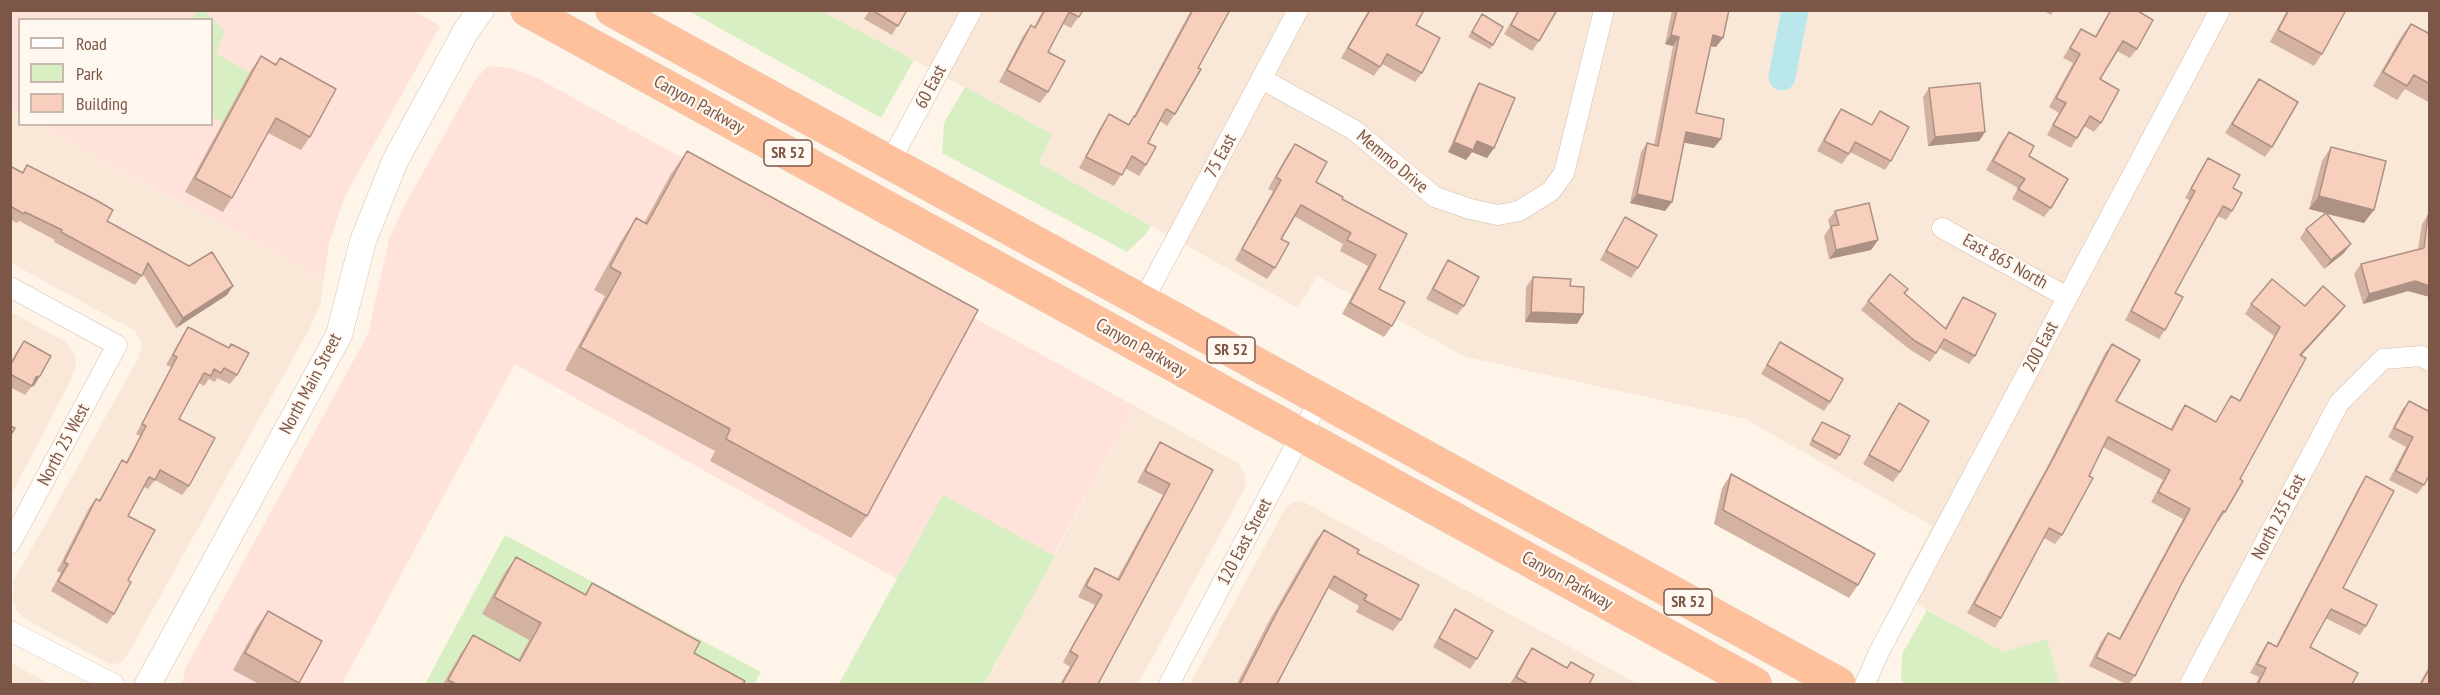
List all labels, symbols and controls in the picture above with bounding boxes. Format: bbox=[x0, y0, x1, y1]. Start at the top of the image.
legend bbox=[18, 18, 213, 126]
text: Road bbox=[76, 32, 107, 55]
text: Park bbox=[76, 62, 103, 85]
street label: 60 East bbox=[911, 62, 951, 112]
street label: Canyon Parkway bbox=[650, 71, 748, 139]
text: Building bbox=[76, 92, 128, 115]
street label: Memmo Drive bbox=[1352, 126, 1432, 198]
street label: 75 East bbox=[1201, 131, 1241, 181]
road number: SR 52 bbox=[764, 140, 812, 166]
street label: East 865 North bbox=[1959, 230, 2051, 294]
street label: Canyon Parkway bbox=[1092, 314, 1190, 382]
street label: 200 East bbox=[2019, 318, 2063, 376]
street label: North Main Street bbox=[275, 330, 347, 438]
road number: SR 52 bbox=[1207, 337, 1255, 363]
street label: North 25 West bbox=[33, 400, 95, 490]
street label: North 235 East bbox=[2247, 471, 2311, 563]
street label: 120 East Street bbox=[1213, 495, 1277, 589]
street label: Canyon Parkway bbox=[1518, 547, 1616, 615]
road number: SR 52 bbox=[1664, 589, 1712, 615]

